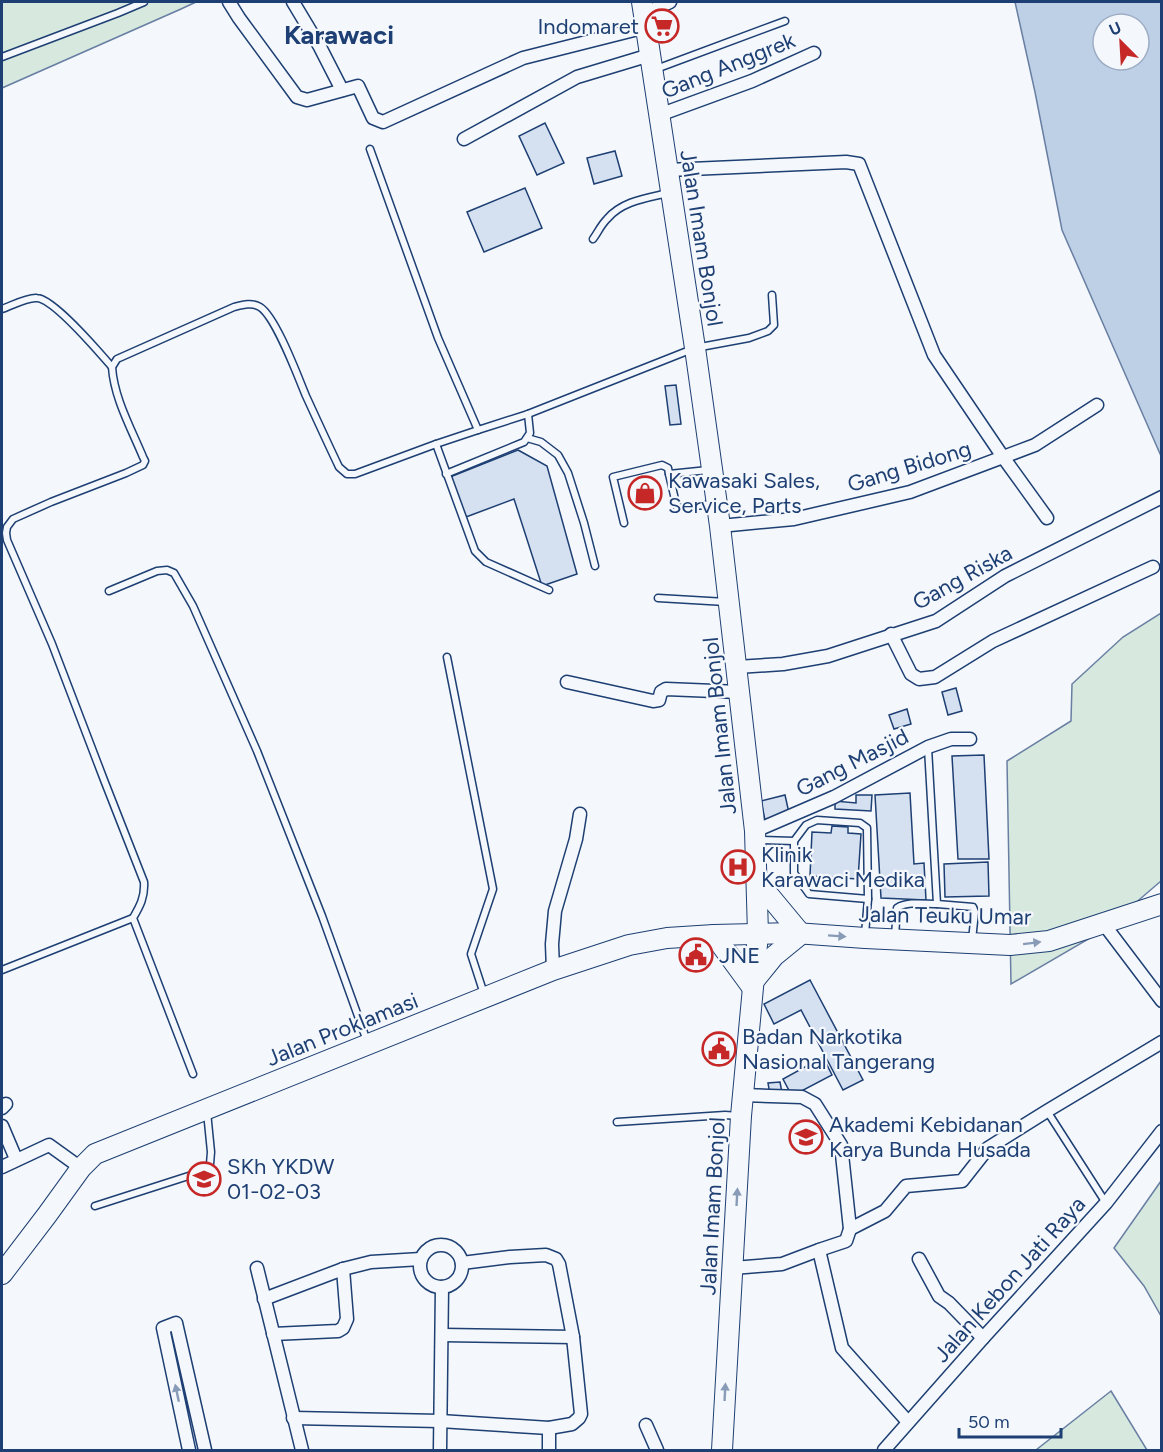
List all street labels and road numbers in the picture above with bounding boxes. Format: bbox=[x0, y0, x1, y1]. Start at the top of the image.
street label: Gang Anggrek bbox=[657, 26, 799, 105]
street label: Jalan Imam Bonjol bbox=[674, 148, 729, 328]
street label: Gang Bidong bbox=[844, 435, 974, 498]
street label: Gang Riska bbox=[908, 539, 1017, 616]
street label: Jalan Imam Bonjol bbox=[697, 636, 742, 816]
street label: Gang Masjid bbox=[791, 723, 913, 802]
street label: Jalan Teuku Umar bbox=[858, 900, 1032, 931]
street label: Jalan Proklamasi bbox=[262, 987, 422, 1072]
street label: Jalan Imam Bonjol bbox=[694, 1116, 731, 1296]
street label: Jalan Kebon Jati Raya bbox=[928, 1191, 1091, 1368]

